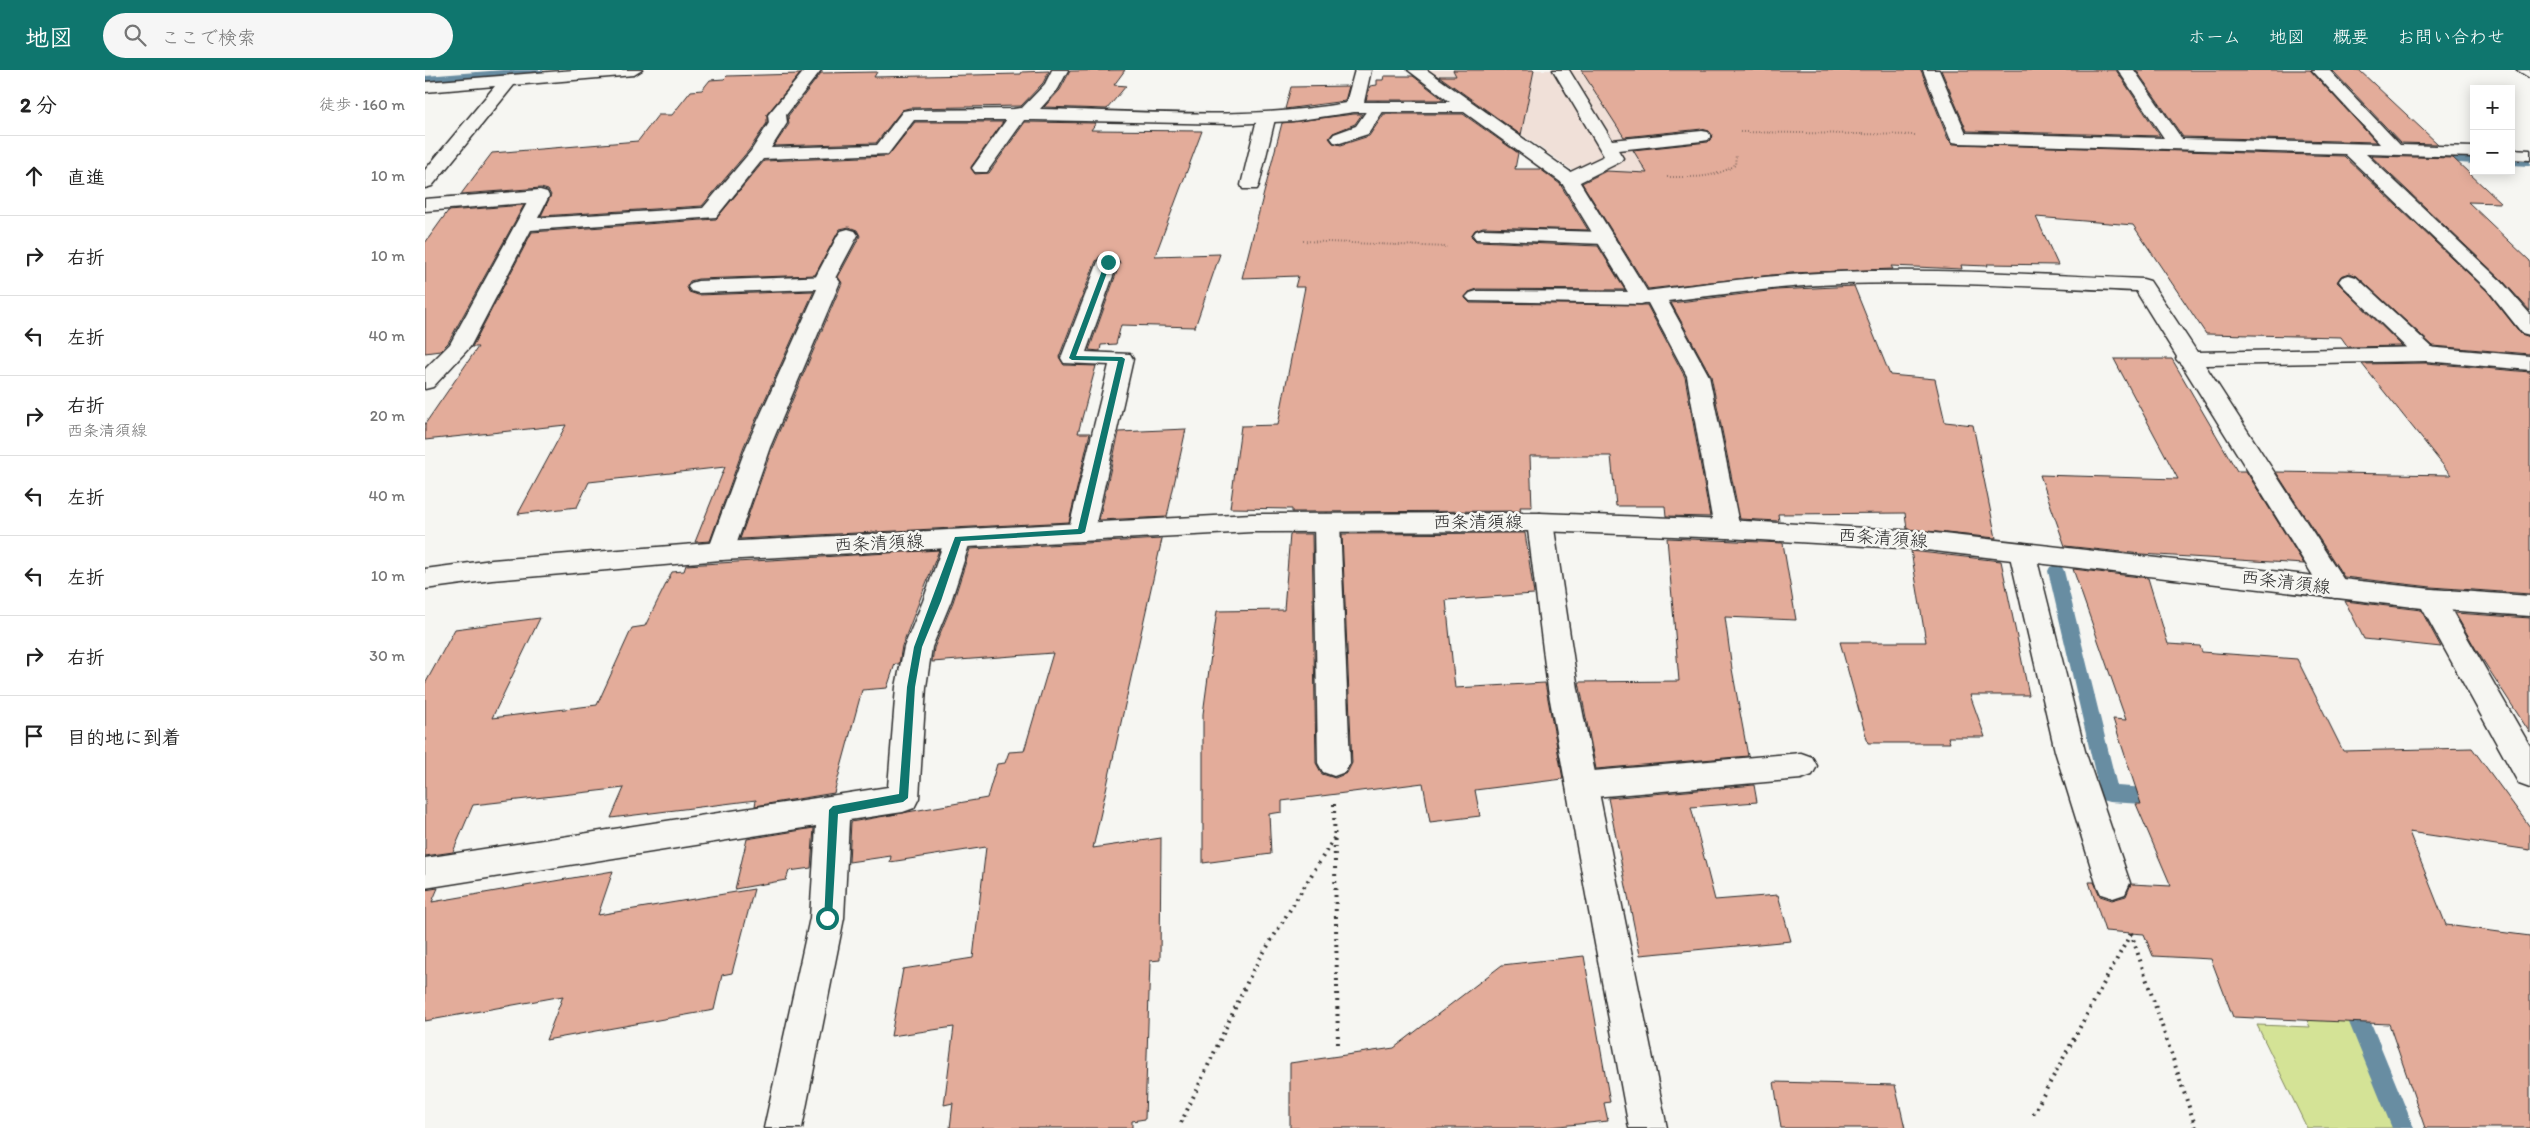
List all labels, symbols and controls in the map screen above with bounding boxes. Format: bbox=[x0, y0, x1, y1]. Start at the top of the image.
search box bbox=[103, 13, 453, 58]
icon: search bbox=[121, 21, 149, 49]
text: 地図 bbox=[25, 23, 73, 52]
text: ここで検索 bbox=[161, 26, 256, 49]
text: ホーム bbox=[2188, 26, 2241, 48]
text: 地図 bbox=[2269, 26, 2305, 48]
text: 概要 bbox=[2333, 26, 2369, 48]
text: お問い合わせ bbox=[2397, 26, 2505, 48]
map controls bbox=[2470, 85, 2515, 175]
button: + bbox=[2470, 85, 2515, 130]
text: 2 分 bbox=[20, 92, 57, 117]
text: 徒歩 · 160 m bbox=[319, 95, 405, 114]
button: − bbox=[2470, 130, 2515, 175]
icon: ahead bbox=[20, 162, 48, 190]
text: 直進 bbox=[67, 166, 105, 189]
text: 10 m bbox=[371, 166, 405, 185]
icon: right bbox=[20, 242, 48, 270]
text: 右折 bbox=[67, 246, 105, 269]
text: 10 m bbox=[371, 246, 405, 265]
route end bbox=[1097, 251, 1120, 274]
icon: left bbox=[20, 322, 48, 350]
text: 左折 bbox=[67, 326, 105, 349]
text: 40 m bbox=[368, 326, 405, 345]
text: 右折 bbox=[67, 394, 105, 417]
icon: right bbox=[20, 402, 48, 430]
text: 20 m bbox=[370, 406, 405, 425]
text: 西条清須線 bbox=[67, 421, 147, 440]
icon: left bbox=[20, 482, 48, 510]
text: 左折 bbox=[67, 486, 105, 509]
text: 40 m bbox=[368, 486, 405, 505]
street label: 西条清須線 bbox=[1433, 511, 1523, 533]
street label: 西条清須線 bbox=[1837, 524, 1929, 552]
street label: 西条清須線 bbox=[833, 530, 925, 556]
icon: left bbox=[20, 562, 48, 590]
text: 左折 bbox=[67, 566, 105, 589]
text: 10 m bbox=[371, 566, 405, 585]
street label: 西条清須線 bbox=[2240, 566, 2332, 598]
icon: right bbox=[20, 642, 48, 670]
text: 右折 bbox=[67, 646, 105, 669]
text: 30 m bbox=[369, 646, 405, 665]
icon: arrive bbox=[20, 722, 48, 750]
text: 目的地に到着 bbox=[67, 726, 181, 749]
route start bbox=[816, 907, 839, 930]

